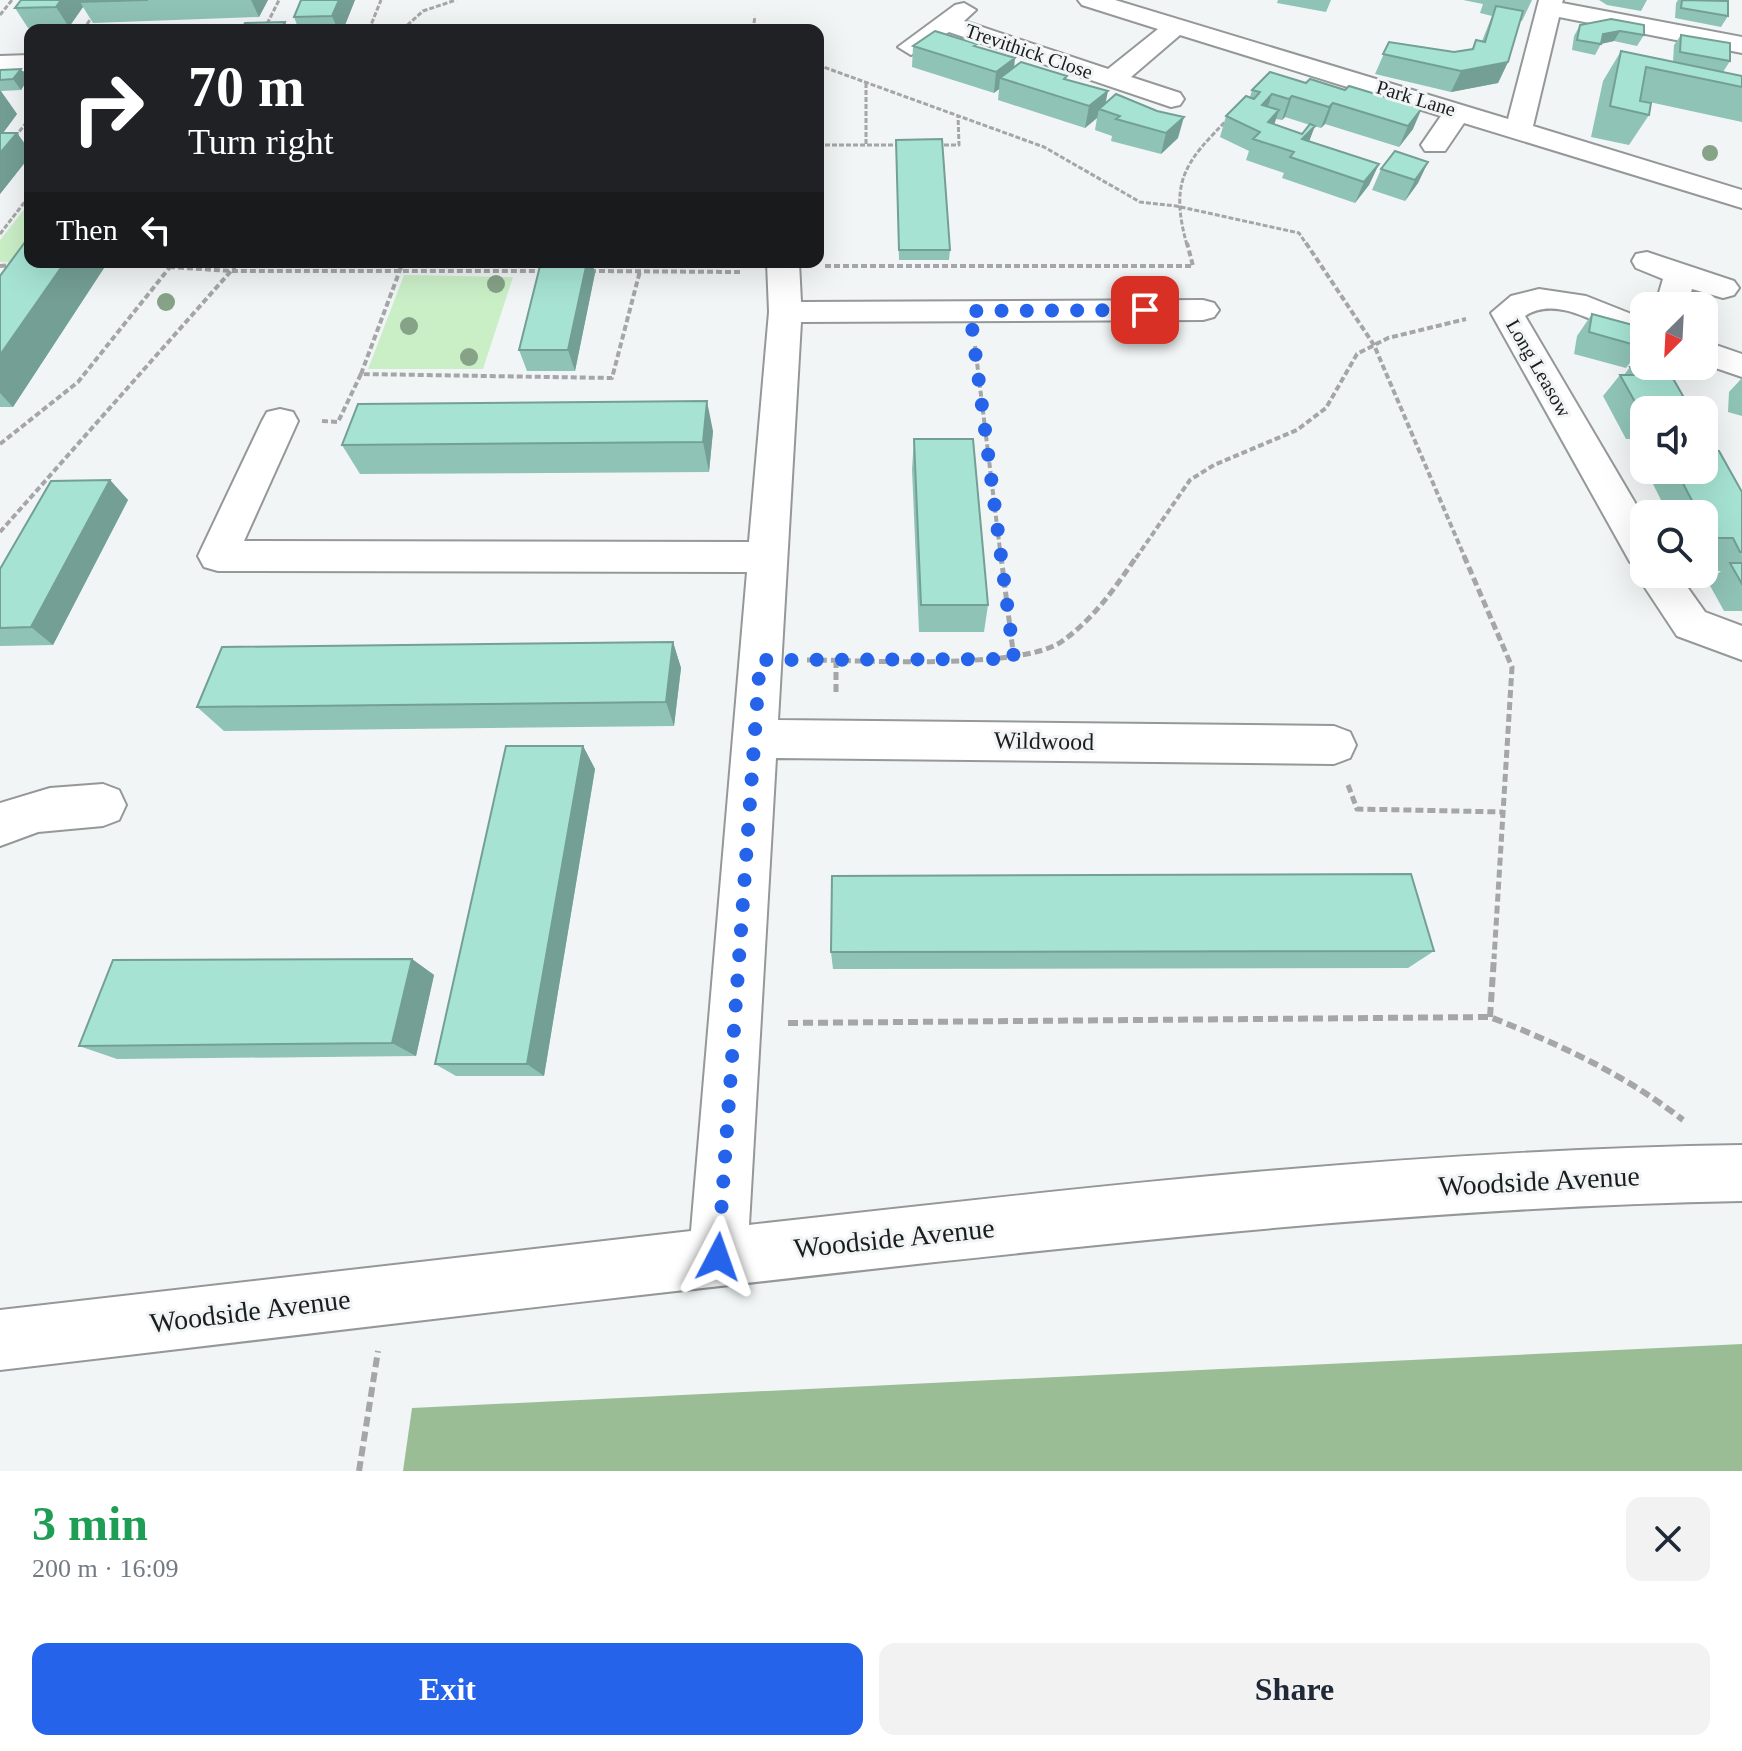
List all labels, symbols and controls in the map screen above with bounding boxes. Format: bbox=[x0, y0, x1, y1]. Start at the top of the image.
street label: Trevithick Close bbox=[962, 19, 1096, 83]
icon: right bbox=[56, 56, 160, 160]
text: 70 m bbox=[188, 56, 305, 118]
street label: Park Lane bbox=[1374, 76, 1458, 120]
text: Turn right bbox=[188, 122, 334, 162]
icon: left bbox=[134, 208, 178, 252]
text: Then bbox=[56, 213, 118, 246]
pin bbox=[1111, 276, 1179, 344]
icon: arrive bbox=[1123, 288, 1167, 332]
north arrow bbox=[1630, 292, 1718, 380]
map controls bbox=[1630, 292, 1718, 588]
street label: Long Leasow bbox=[1501, 315, 1576, 422]
button: sound bbox=[1630, 396, 1718, 484]
button: search bbox=[1630, 500, 1718, 588]
street label: Wildwood bbox=[994, 727, 1094, 755]
street label: Woodside Avenue bbox=[1437, 1160, 1641, 1202]
street label: Woodside Avenue bbox=[792, 1212, 996, 1264]
position arrow bbox=[676, 1215, 760, 1299]
street label: Woodside Avenue bbox=[148, 1283, 352, 1339]
text: 3 min bbox=[32, 1497, 148, 1550]
button: close bbox=[1626, 1497, 1710, 1581]
text: 200 m · 16:09 bbox=[32, 1554, 179, 1583]
button: Exit bbox=[32, 1643, 863, 1735]
button: Share bbox=[879, 1643, 1710, 1735]

